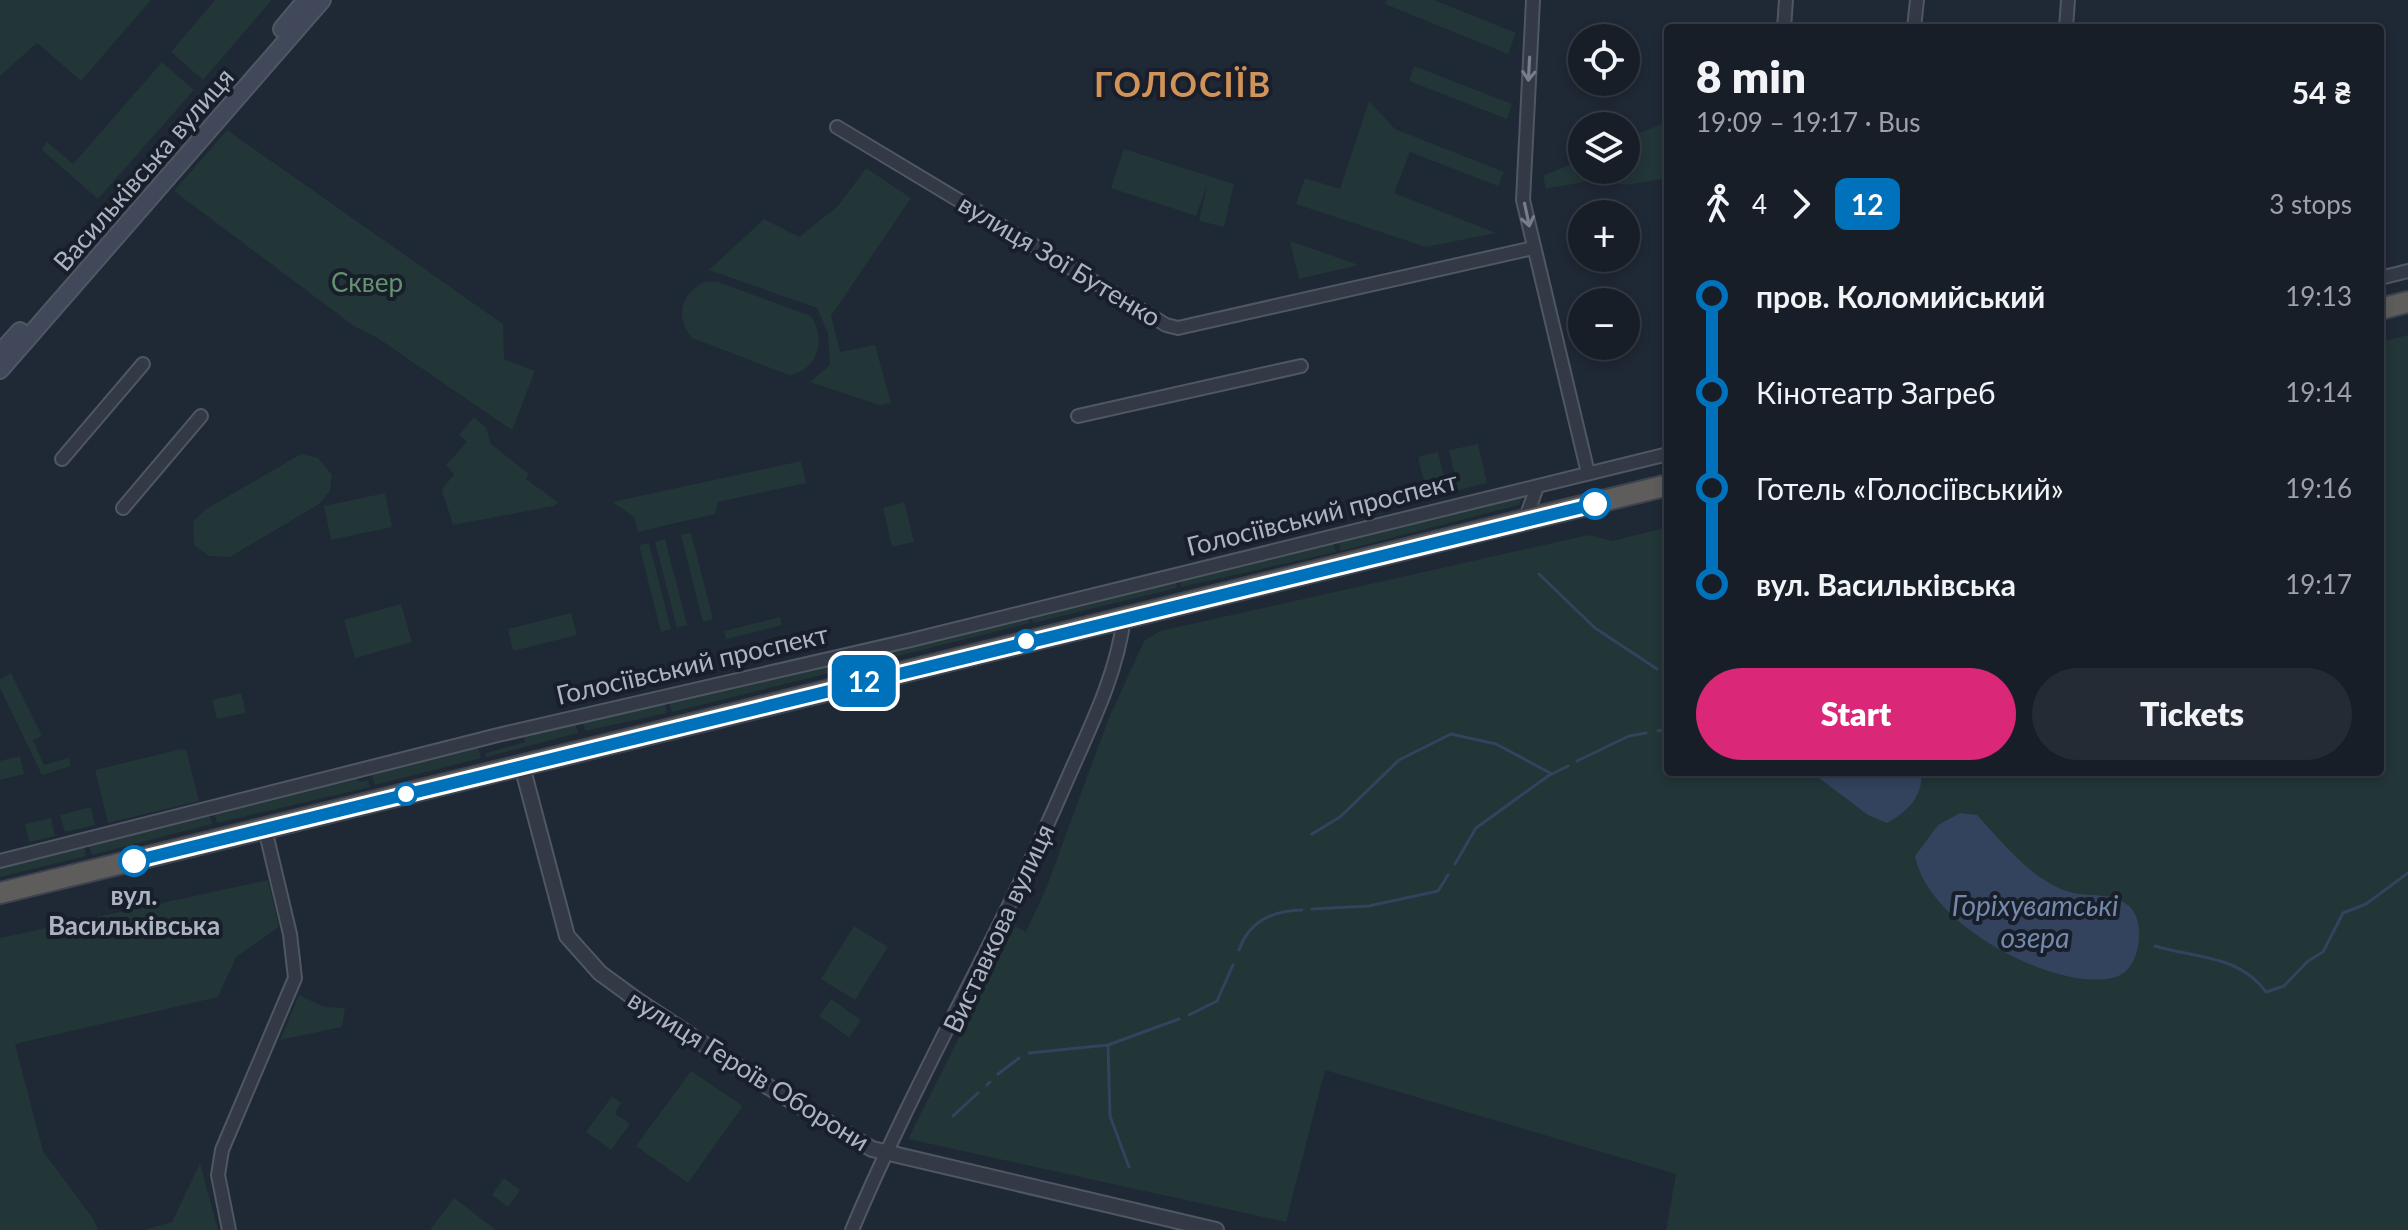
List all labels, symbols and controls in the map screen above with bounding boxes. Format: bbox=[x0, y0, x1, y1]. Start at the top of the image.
map controls bbox=[1568, 24, 1640, 360]
button: locate bbox=[1568, 24, 1640, 96]
text: 8 min bbox=[1696, 50, 1806, 102]
one-way arrow bbox=[1521, 55, 1536, 82]
street label: Васильківська вулиця bbox=[46, 61, 240, 277]
district label: ГОЛОСІЇВ bbox=[1094, 63, 1272, 104]
text: 54 ₴ bbox=[2292, 74, 2352, 110]
text: 19:09 – 19:17 · Bus bbox=[1696, 106, 1920, 138]
button: layers bbox=[1568, 112, 1640, 184]
icon: walk bbox=[1696, 182, 1740, 226]
icon: forward bbox=[1779, 182, 1823, 226]
street label: вулиця Зої Бутенко bbox=[953, 187, 1167, 333]
text: 12 bbox=[1851, 187, 1884, 221]
text: 4 bbox=[1752, 188, 1767, 220]
text: 3 stops bbox=[2269, 188, 2352, 220]
button: + bbox=[1568, 200, 1640, 272]
one-way arrow bbox=[1520, 202, 1535, 227]
park label: Сквер bbox=[331, 266, 403, 298]
text: пров. Коломийський bbox=[1756, 278, 2045, 314]
text: 19:13 bbox=[2285, 280, 2352, 312]
button: − bbox=[1568, 288, 1640, 360]
text: Кінотеатр Загреб bbox=[1756, 374, 1996, 410]
text: 19:14 bbox=[2285, 376, 2352, 408]
street label: Голосіївський проспект bbox=[1183, 464, 1461, 562]
text: Готель «Голосіївський» bbox=[1756, 470, 2064, 506]
text: 19:16 bbox=[2285, 472, 2352, 504]
unlabelled marker bbox=[1580, 489, 1610, 519]
text: вул. Васильківська bbox=[1756, 566, 2016, 602]
text: 19:17 bbox=[2285, 568, 2352, 600]
street label: Голосіївський проспект bbox=[553, 617, 831, 711]
unlabelled marker bbox=[1015, 630, 1037, 652]
line badge: 12 bbox=[828, 655, 900, 707]
text: 12 bbox=[848, 664, 880, 698]
button: Start bbox=[1696, 668, 2016, 760]
button: Tickets bbox=[2032, 668, 2352, 760]
unlabelled marker bbox=[395, 783, 417, 805]
street label: Виставкова вулиця bbox=[936, 819, 1060, 1037]
marker: вул. Васильківська bbox=[119, 846, 149, 876]
place label: вул. Васильківська bbox=[48, 879, 220, 941]
water label: Горіхуватські озера bbox=[1952, 888, 2119, 954]
street label: вулиця Героїв Оборони bbox=[623, 983, 875, 1157]

